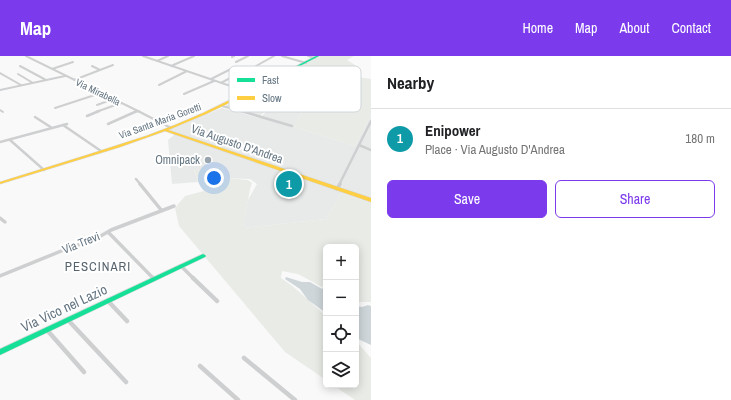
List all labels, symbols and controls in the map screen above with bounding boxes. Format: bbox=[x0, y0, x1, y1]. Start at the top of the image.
text: Map bbox=[20, 15, 51, 41]
text: Home bbox=[522, 19, 553, 37]
text: Map bbox=[575, 19, 597, 37]
text: About bbox=[619, 19, 649, 37]
text: Contact bbox=[671, 19, 711, 37]
legend bbox=[229, 66, 361, 112]
text: Nearby bbox=[387, 71, 434, 94]
text: Fast bbox=[262, 73, 280, 87]
street label: Via Mirabella bbox=[74, 76, 123, 109]
text: Slow bbox=[262, 91, 282, 105]
street label: Via Santa Maria Goretti bbox=[117, 100, 203, 142]
text: Enipower bbox=[425, 120, 480, 141]
street label: Via Augusto D'Andrea bbox=[189, 121, 286, 167]
text: 1 bbox=[397, 130, 403, 147]
text: 180 m bbox=[685, 130, 715, 147]
text: Place · Via Augusto D'Andrea bbox=[425, 141, 565, 158]
place label: Omnipack bbox=[155, 152, 200, 168]
marker: Omnipack bbox=[203, 155, 213, 165]
your location bbox=[204, 168, 224, 188]
pin: 1 bbox=[276, 169, 302, 199]
button: Save bbox=[387, 180, 547, 218]
button: Share bbox=[555, 180, 715, 218]
street label: Via Trevi bbox=[60, 228, 102, 258]
map controls bbox=[323, 244, 359, 388]
button: + bbox=[323, 244, 359, 280]
district label: PESCINARI bbox=[65, 258, 131, 275]
street label: Via Vico nel Lazio bbox=[18, 280, 110, 336]
button: − bbox=[323, 280, 359, 316]
button: locate bbox=[323, 316, 359, 352]
button: layers bbox=[323, 352, 359, 388]

